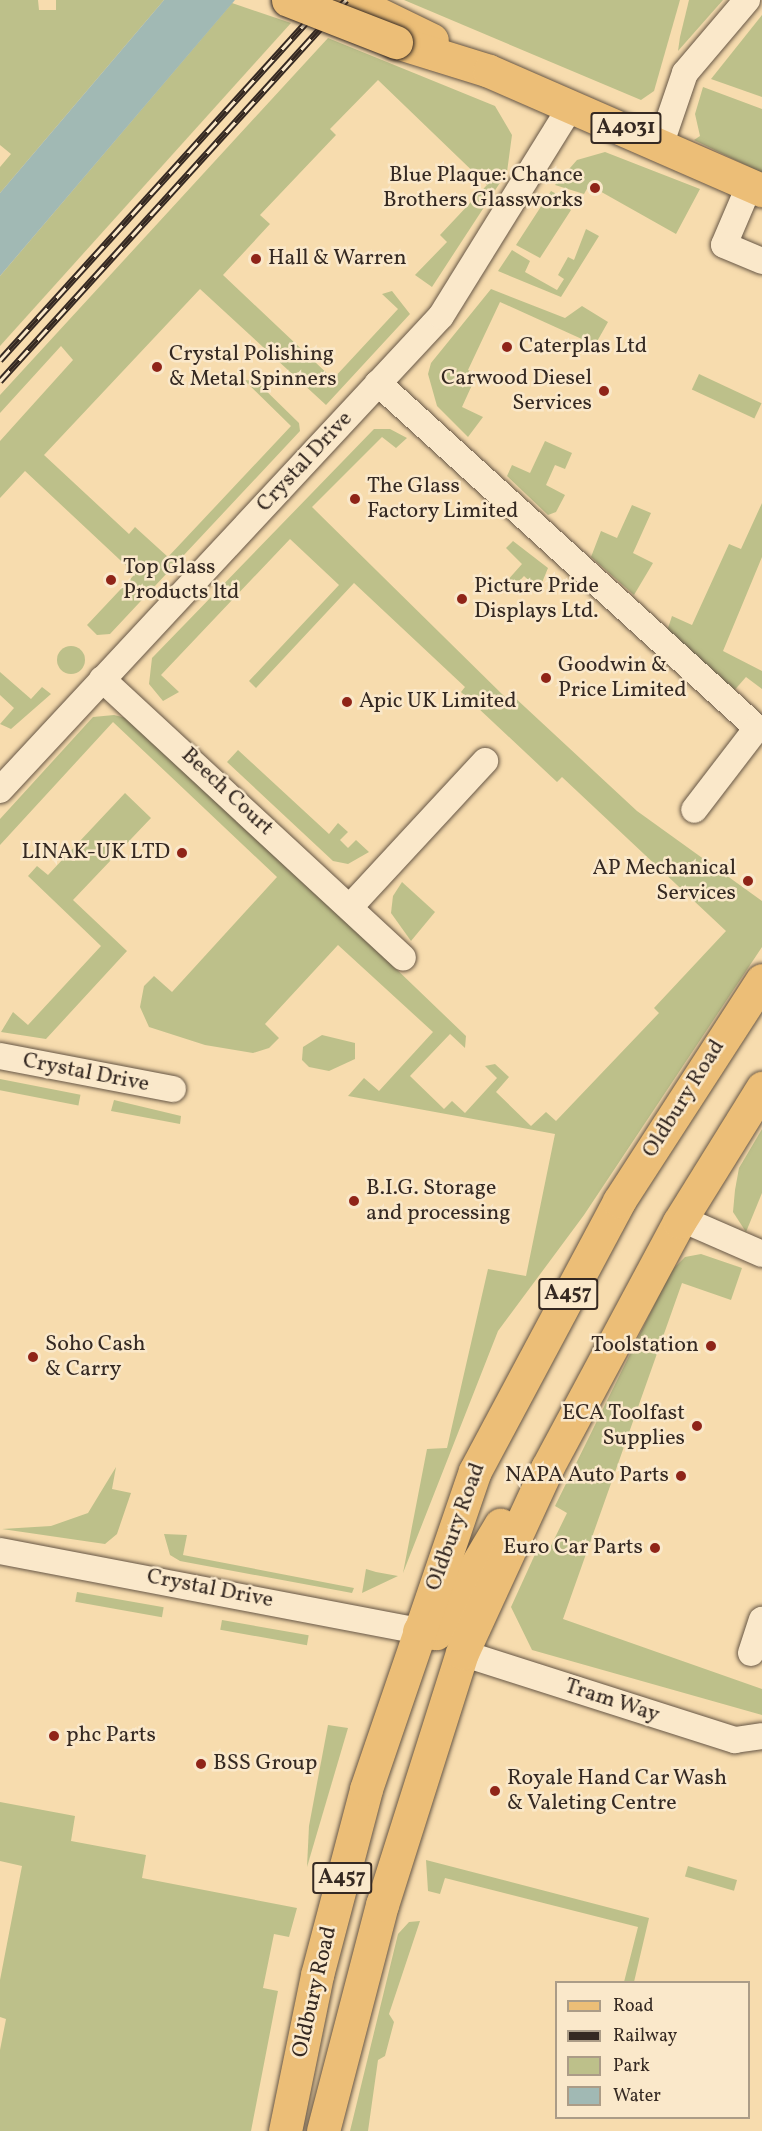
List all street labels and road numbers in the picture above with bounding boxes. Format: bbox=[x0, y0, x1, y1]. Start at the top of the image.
road number: A4031 bbox=[590, 110, 662, 146]
street label: Crystal Drive bbox=[252, 406, 358, 518]
street label: Beech Court bbox=[175, 743, 279, 841]
street label: Oldbury Road bbox=[637, 1035, 731, 1163]
street label: Crystal Drive bbox=[21, 1048, 151, 1098]
road number: A457 bbox=[538, 1276, 598, 1312]
street label: Oldbury Road bbox=[421, 1459, 491, 1595]
street label: Crystal Drive bbox=[145, 1564, 275, 1614]
street label: Tram Way bbox=[561, 1673, 663, 1729]
road number: A457 bbox=[312, 1860, 372, 1896]
street label: Oldbury Road bbox=[287, 1923, 343, 2061]

